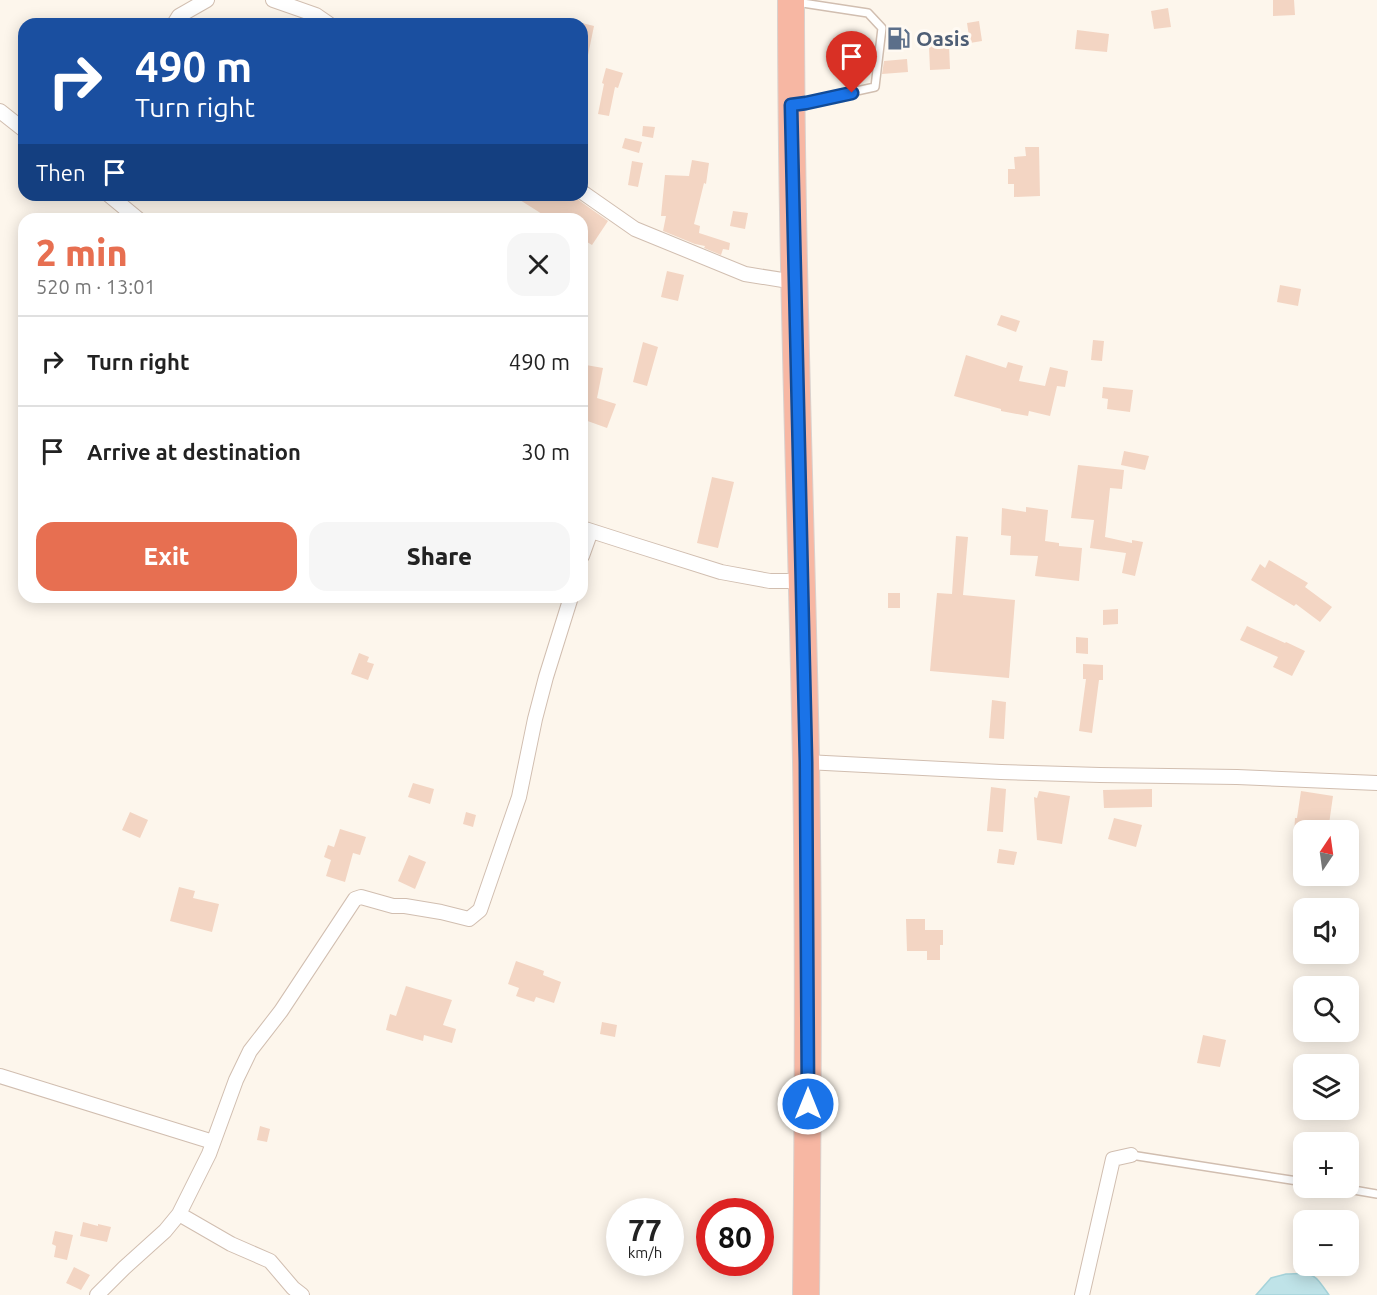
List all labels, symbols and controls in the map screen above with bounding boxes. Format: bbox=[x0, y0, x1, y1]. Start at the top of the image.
fuel station icon: Oasis bbox=[885, 25, 911, 51]
place label: Oasis bbox=[916, 26, 970, 50]
pin bbox=[826, 31, 877, 93]
icon: arrive bbox=[835, 40, 868, 73]
icon: right bbox=[36, 42, 114, 120]
text: 490 m bbox=[135, 43, 252, 90]
text: Turn right bbox=[135, 92, 255, 122]
icon: arrive bbox=[98, 156, 131, 189]
text: Then bbox=[36, 160, 86, 185]
text: 2 min bbox=[36, 232, 128, 273]
button: close bbox=[507, 233, 570, 296]
text: 520 m · 13:01 bbox=[36, 275, 156, 298]
icon: right bbox=[36, 345, 69, 378]
text: Turn right bbox=[87, 349, 189, 374]
text: 490 m bbox=[509, 349, 570, 374]
icon: arrive bbox=[36, 435, 69, 468]
text: Arrive at destination bbox=[87, 439, 301, 464]
text: 30 m bbox=[521, 439, 570, 464]
button: Exit bbox=[36, 522, 297, 591]
button: Share bbox=[309, 522, 570, 591]
north arrow bbox=[1293, 820, 1359, 886]
map controls bbox=[1293, 820, 1359, 1276]
button: sound bbox=[1293, 898, 1359, 964]
button: search bbox=[1293, 976, 1359, 1042]
button: layers bbox=[1293, 1054, 1359, 1120]
position arrow bbox=[776, 1072, 840, 1136]
button: + bbox=[1293, 1132, 1359, 1198]
speed limit sign: 80 bbox=[696, 1198, 774, 1276]
button: − bbox=[1293, 1210, 1359, 1276]
text: 77 bbox=[628, 1213, 662, 1247]
text: km/h bbox=[628, 1244, 662, 1261]

